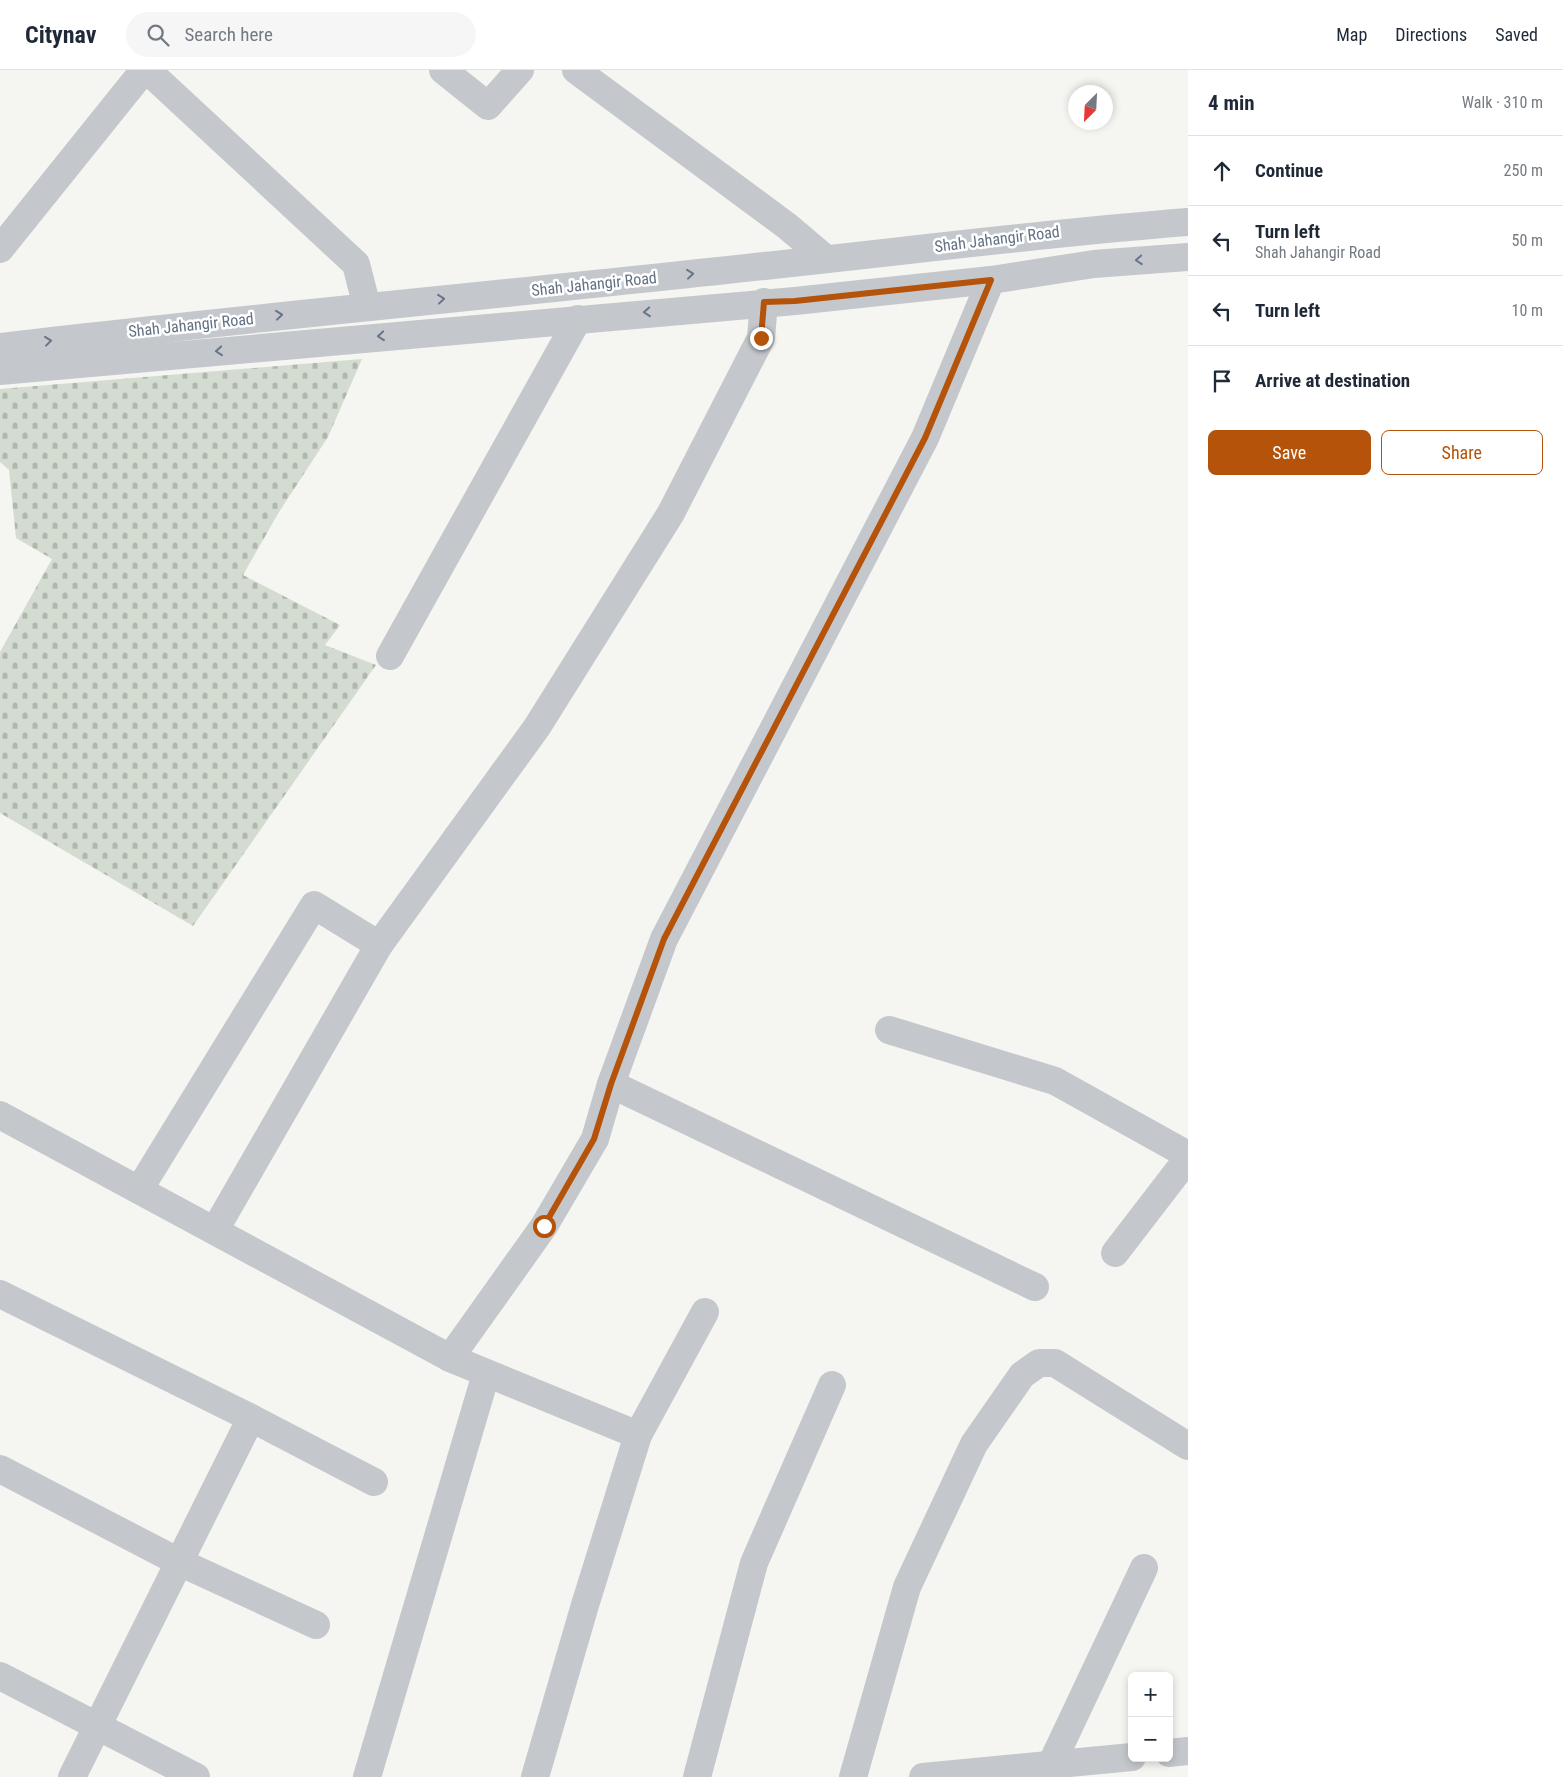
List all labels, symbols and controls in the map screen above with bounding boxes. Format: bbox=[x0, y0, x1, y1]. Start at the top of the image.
search box bbox=[126, 12, 476, 57]
text: Citynav bbox=[25, 21, 96, 49]
icon: search bbox=[144, 21, 172, 49]
text: Search here bbox=[184, 23, 273, 46]
text: Map bbox=[1336, 24, 1367, 45]
text: Directions bbox=[1395, 24, 1467, 45]
text: Saved bbox=[1495, 24, 1538, 45]
north arrow bbox=[1068, 85, 1113, 130]
text: 4 min bbox=[1208, 91, 1255, 115]
text: Walk · 310 m bbox=[1462, 93, 1543, 112]
icon: ahead bbox=[1208, 157, 1236, 185]
text: Continue bbox=[1255, 159, 1323, 182]
text: 250 m bbox=[1504, 161, 1543, 180]
text: Turn left bbox=[1255, 220, 1320, 243]
street label: Shah Jahangir Road bbox=[933, 222, 1061, 256]
icon: left bbox=[1208, 227, 1236, 255]
text: 50 m bbox=[1511, 231, 1543, 250]
text: Shah Jahangir Road bbox=[1255, 243, 1381, 262]
one-way arrow bbox=[1135, 255, 1143, 266]
street label: Shah Jahangir Road bbox=[530, 268, 658, 300]
one-way arrow bbox=[686, 269, 694, 280]
one-way arrow bbox=[437, 294, 445, 305]
icon: left bbox=[1208, 297, 1236, 325]
text: Turn left bbox=[1255, 299, 1320, 322]
text: 10 m bbox=[1511, 301, 1543, 320]
one-way arrow bbox=[643, 307, 651, 318]
street label: Shah Jahangir Road bbox=[127, 309, 255, 341]
one-way arrow bbox=[276, 310, 284, 321]
route end bbox=[750, 327, 773, 350]
one-way arrow bbox=[377, 330, 385, 341]
one-way arrow bbox=[45, 336, 53, 347]
one-way arrow bbox=[215, 345, 223, 356]
icon: arrive bbox=[1208, 367, 1236, 395]
text: Arrive at destination bbox=[1255, 369, 1410, 392]
button: Save bbox=[1208, 430, 1371, 475]
button: Share bbox=[1381, 430, 1543, 475]
route start bbox=[533, 1215, 556, 1238]
map controls bbox=[1128, 1672, 1173, 1762]
button: + bbox=[1128, 1672, 1173, 1717]
button: − bbox=[1128, 1717, 1173, 1762]

